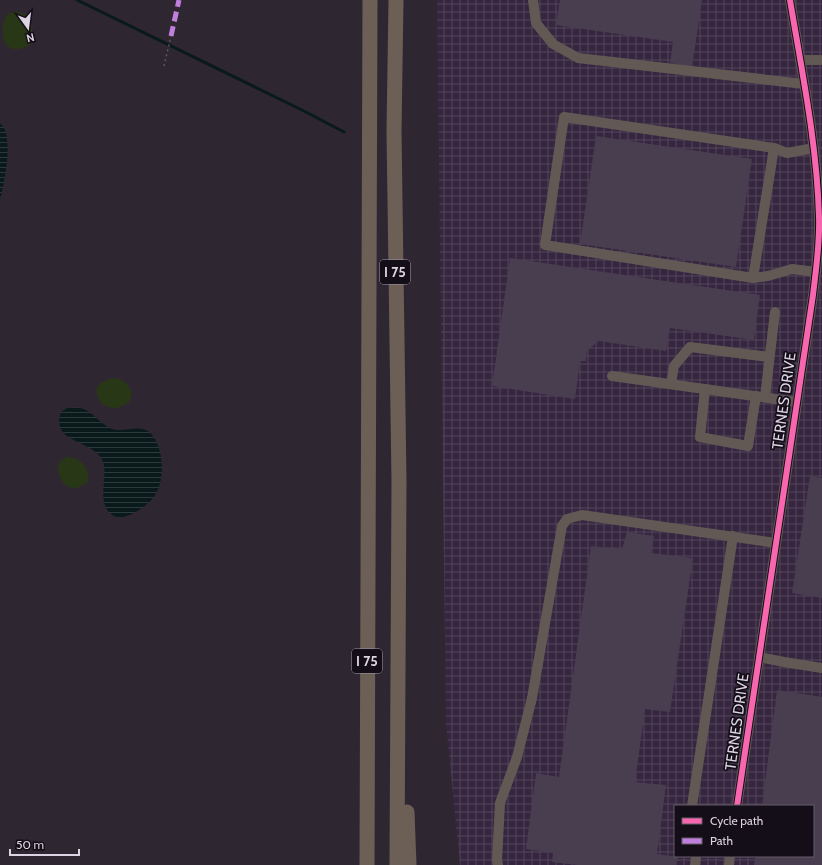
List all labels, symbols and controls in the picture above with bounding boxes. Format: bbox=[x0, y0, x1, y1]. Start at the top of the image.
north arrow bbox=[8, 8, 48, 48]
text: N bbox=[25, 30, 36, 45]
road number: I 75 bbox=[380, 260, 410, 284]
street label: TERNES DRIVE bbox=[768, 351, 800, 451]
road number: I 75 bbox=[352, 649, 382, 673]
street label: TERNES DRIVE bbox=[721, 672, 753, 772]
legend bbox=[674, 805, 814, 857]
text: Cycle path bbox=[710, 813, 763, 828]
scale bar bbox=[10, 831, 79, 857]
text: Path bbox=[710, 833, 733, 848]
text: 50 m bbox=[16, 837, 44, 852]

